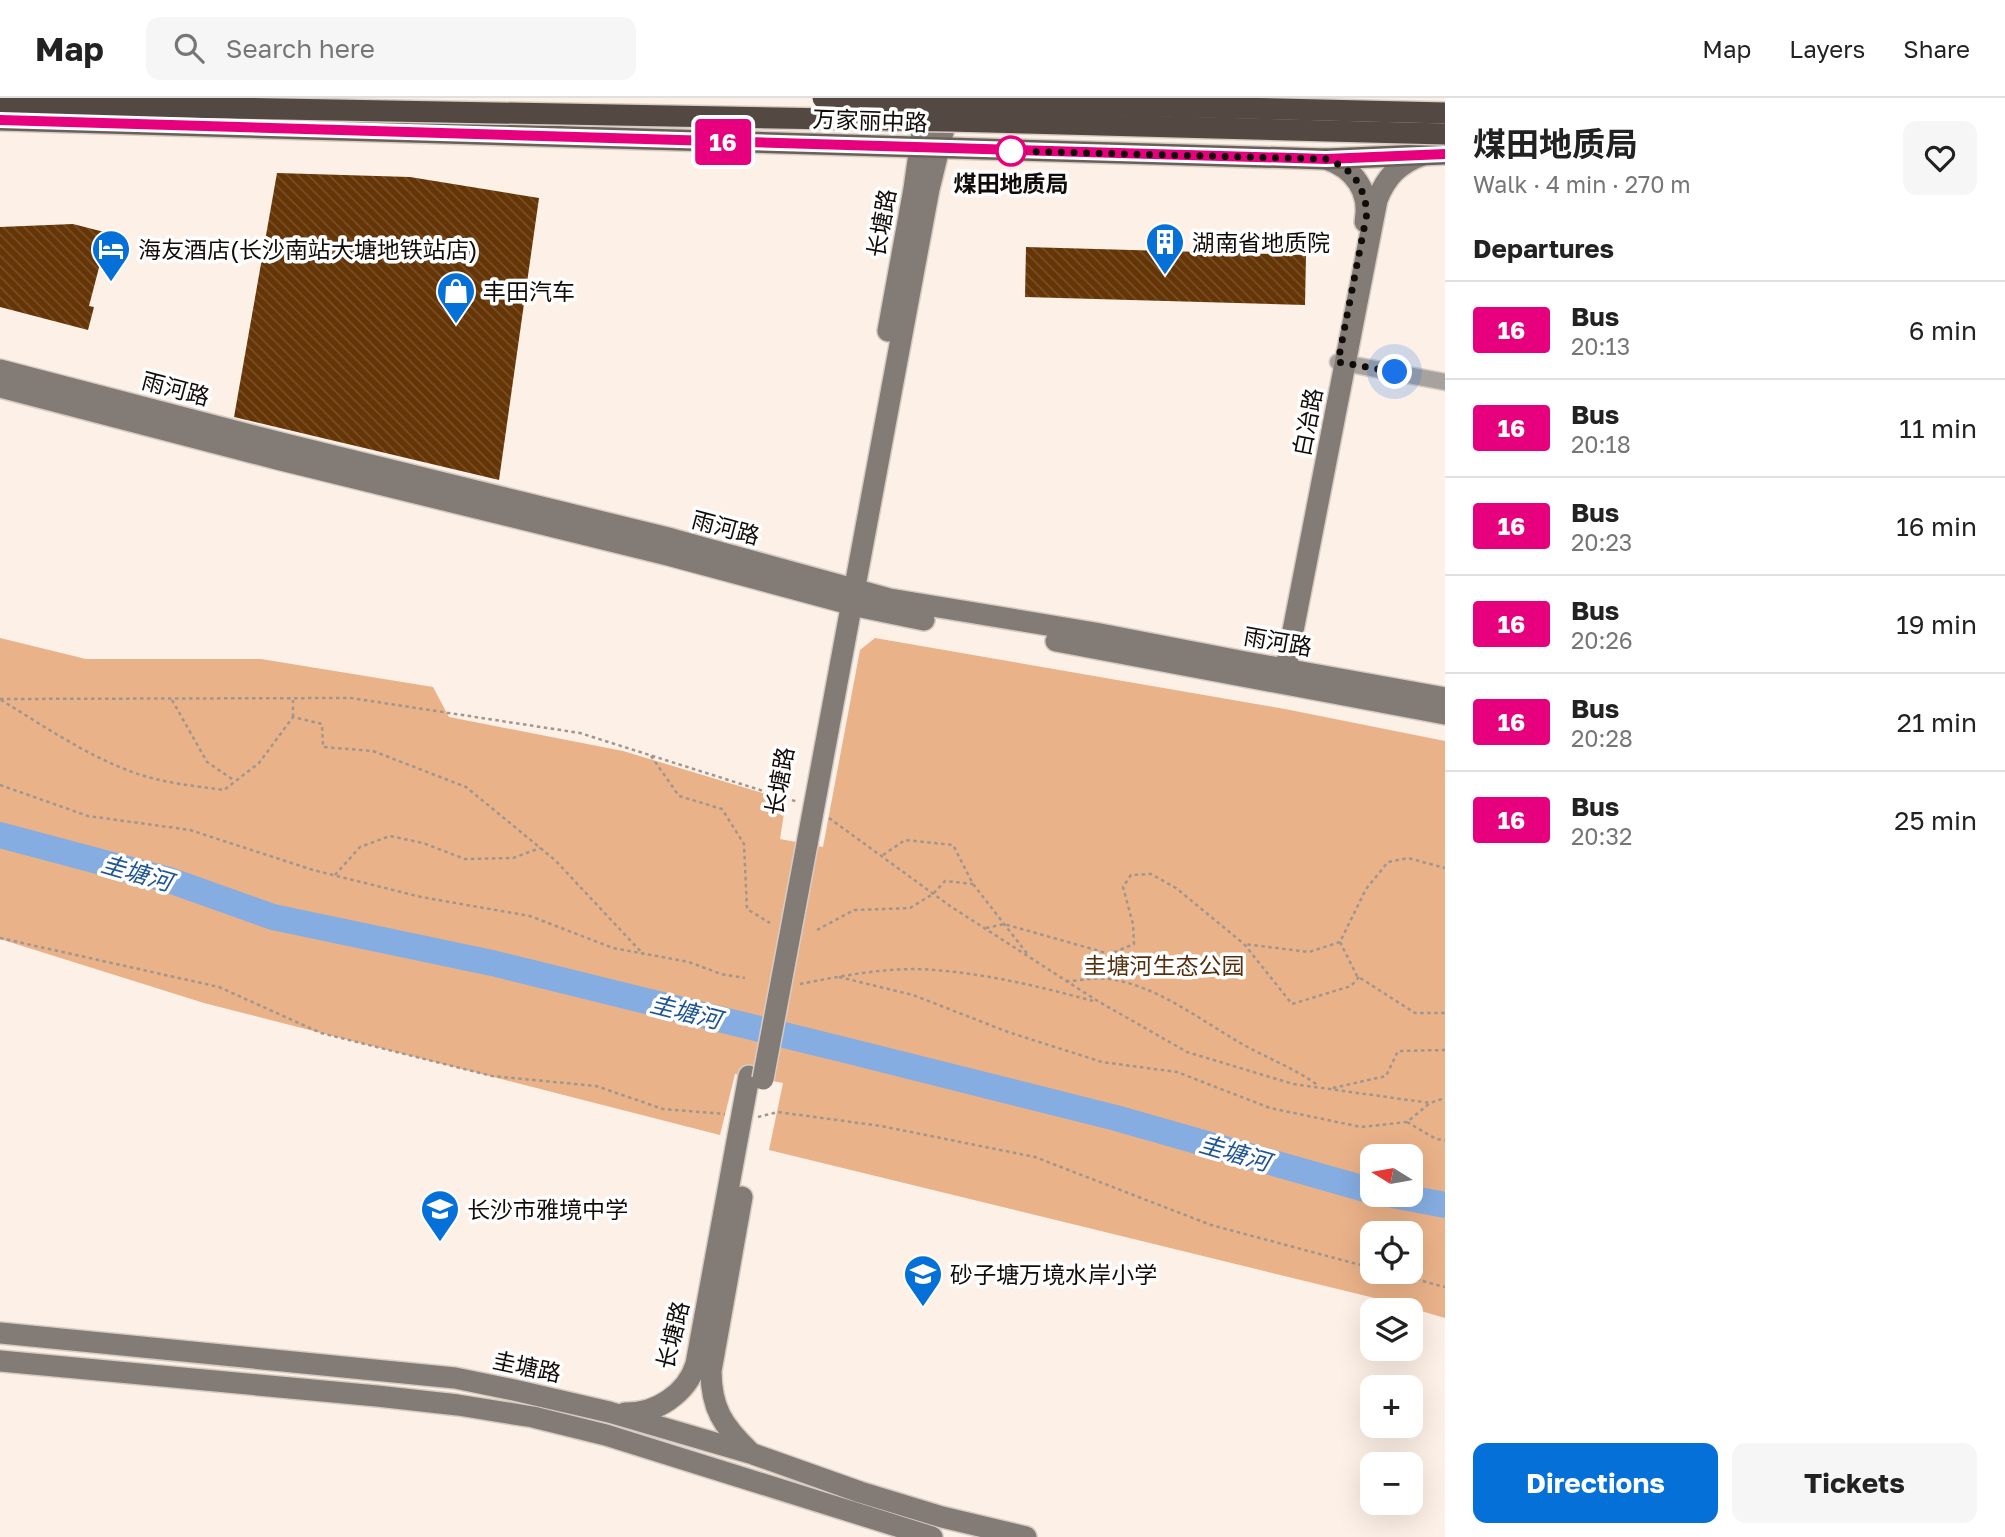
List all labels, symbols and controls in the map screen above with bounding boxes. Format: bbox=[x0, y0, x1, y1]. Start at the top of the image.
search box bbox=[146, 17, 636, 80]
text: Map bbox=[35, 29, 104, 68]
icon: search bbox=[170, 29, 208, 67]
text: Search here bbox=[226, 33, 375, 64]
text: Map bbox=[1702, 34, 1751, 63]
text: Layers bbox=[1789, 34, 1865, 63]
text: Share bbox=[1903, 34, 1970, 63]
street label: 万家丽中路 bbox=[812, 104, 928, 136]
line badge: 16 bbox=[692, 119, 754, 165]
button: heart bbox=[1903, 121, 1977, 195]
text: 煤田地质局 bbox=[1473, 124, 1638, 163]
text: 16 bbox=[709, 127, 737, 156]
marker: 煤田地质局 bbox=[996, 136, 1026, 166]
place label: 煤田地质局 bbox=[954, 169, 1069, 197]
text: Walk · 4 min · 270 m bbox=[1473, 170, 1691, 198]
street label: 长塘路 bbox=[861, 187, 901, 259]
building icon: 湖南省地质院 bbox=[1144, 221, 1186, 276]
hotel icon: 海友酒店(长沙南站大塘地铁站店) bbox=[90, 228, 132, 283]
place label: 湖南省地质院 bbox=[1192, 228, 1330, 256]
text: Departures bbox=[1473, 233, 1614, 264]
place label: 海友酒店(长沙南站大塘地铁站店) bbox=[138, 235, 477, 263]
shop icon: 丰田汽车 bbox=[435, 270, 477, 325]
place label: 丰田汽车 bbox=[483, 277, 575, 305]
text: Bus bbox=[1571, 301, 1619, 332]
text: 16 bbox=[1498, 315, 1525, 344]
text: 6 min bbox=[1909, 315, 1977, 346]
text: 20:13 bbox=[1571, 332, 1630, 360]
your location bbox=[1377, 354, 1412, 389]
street label: 雨河路 bbox=[139, 366, 213, 410]
street label: 白冶路 bbox=[1287, 385, 1327, 459]
text: Bus bbox=[1571, 399, 1619, 430]
text: 16 bbox=[1498, 413, 1525, 442]
text: 11 min bbox=[1899, 413, 1977, 444]
text: 20:18 bbox=[1571, 430, 1631, 458]
text: Bus bbox=[1571, 497, 1619, 528]
street label: 雨河路 bbox=[689, 505, 763, 549]
text: 16 bbox=[1498, 511, 1525, 540]
text: 16 min bbox=[1896, 511, 1977, 542]
text: 20:23 bbox=[1571, 528, 1632, 556]
text: Bus bbox=[1571, 595, 1619, 626]
text: 16 bbox=[1498, 609, 1525, 638]
text: 19 min bbox=[1896, 609, 1977, 640]
street label: 雨河路 bbox=[1242, 621, 1314, 661]
text: 20:26 bbox=[1571, 626, 1633, 654]
text: Bus bbox=[1571, 693, 1619, 724]
text: 16 bbox=[1498, 707, 1525, 736]
text: 21 min bbox=[1897, 707, 1977, 738]
text: 20:28 bbox=[1571, 724, 1633, 752]
street label: 长塘路 bbox=[759, 745, 799, 817]
text: Bus bbox=[1571, 791, 1619, 822]
text: 16 bbox=[1498, 805, 1525, 834]
text: 25 min bbox=[1894, 805, 1977, 836]
text: 20:32 bbox=[1571, 822, 1632, 850]
water label: 圭塘河 bbox=[98, 848, 179, 897]
park label: 圭塘河生态公园 bbox=[1084, 951, 1245, 979]
water label: 圭塘河 bbox=[648, 988, 728, 1035]
water label: 圭塘河 bbox=[1196, 1128, 1277, 1177]
north arrow bbox=[1360, 1144, 1423, 1208]
map controls bbox=[1360, 1144, 1423, 1515]
school or university icon: 长沙市雅境中学 bbox=[419, 1188, 461, 1243]
place label: 长沙市雅境中学 bbox=[467, 1195, 628, 1223]
button: locate bbox=[1360, 1221, 1423, 1284]
school or university icon: 砂子塘万境水岸小学 bbox=[902, 1253, 944, 1308]
place label: 砂子塘万境水岸小学 bbox=[950, 1260, 1157, 1288]
street label: 长塘路 bbox=[650, 1298, 694, 1372]
button: layers bbox=[1360, 1298, 1423, 1361]
street label: 圭塘路 bbox=[490, 1345, 564, 1387]
button: + bbox=[1360, 1375, 1423, 1438]
button: Directions bbox=[1473, 1443, 1718, 1523]
button: Tickets bbox=[1732, 1443, 1977, 1523]
button: − bbox=[1360, 1452, 1423, 1515]

